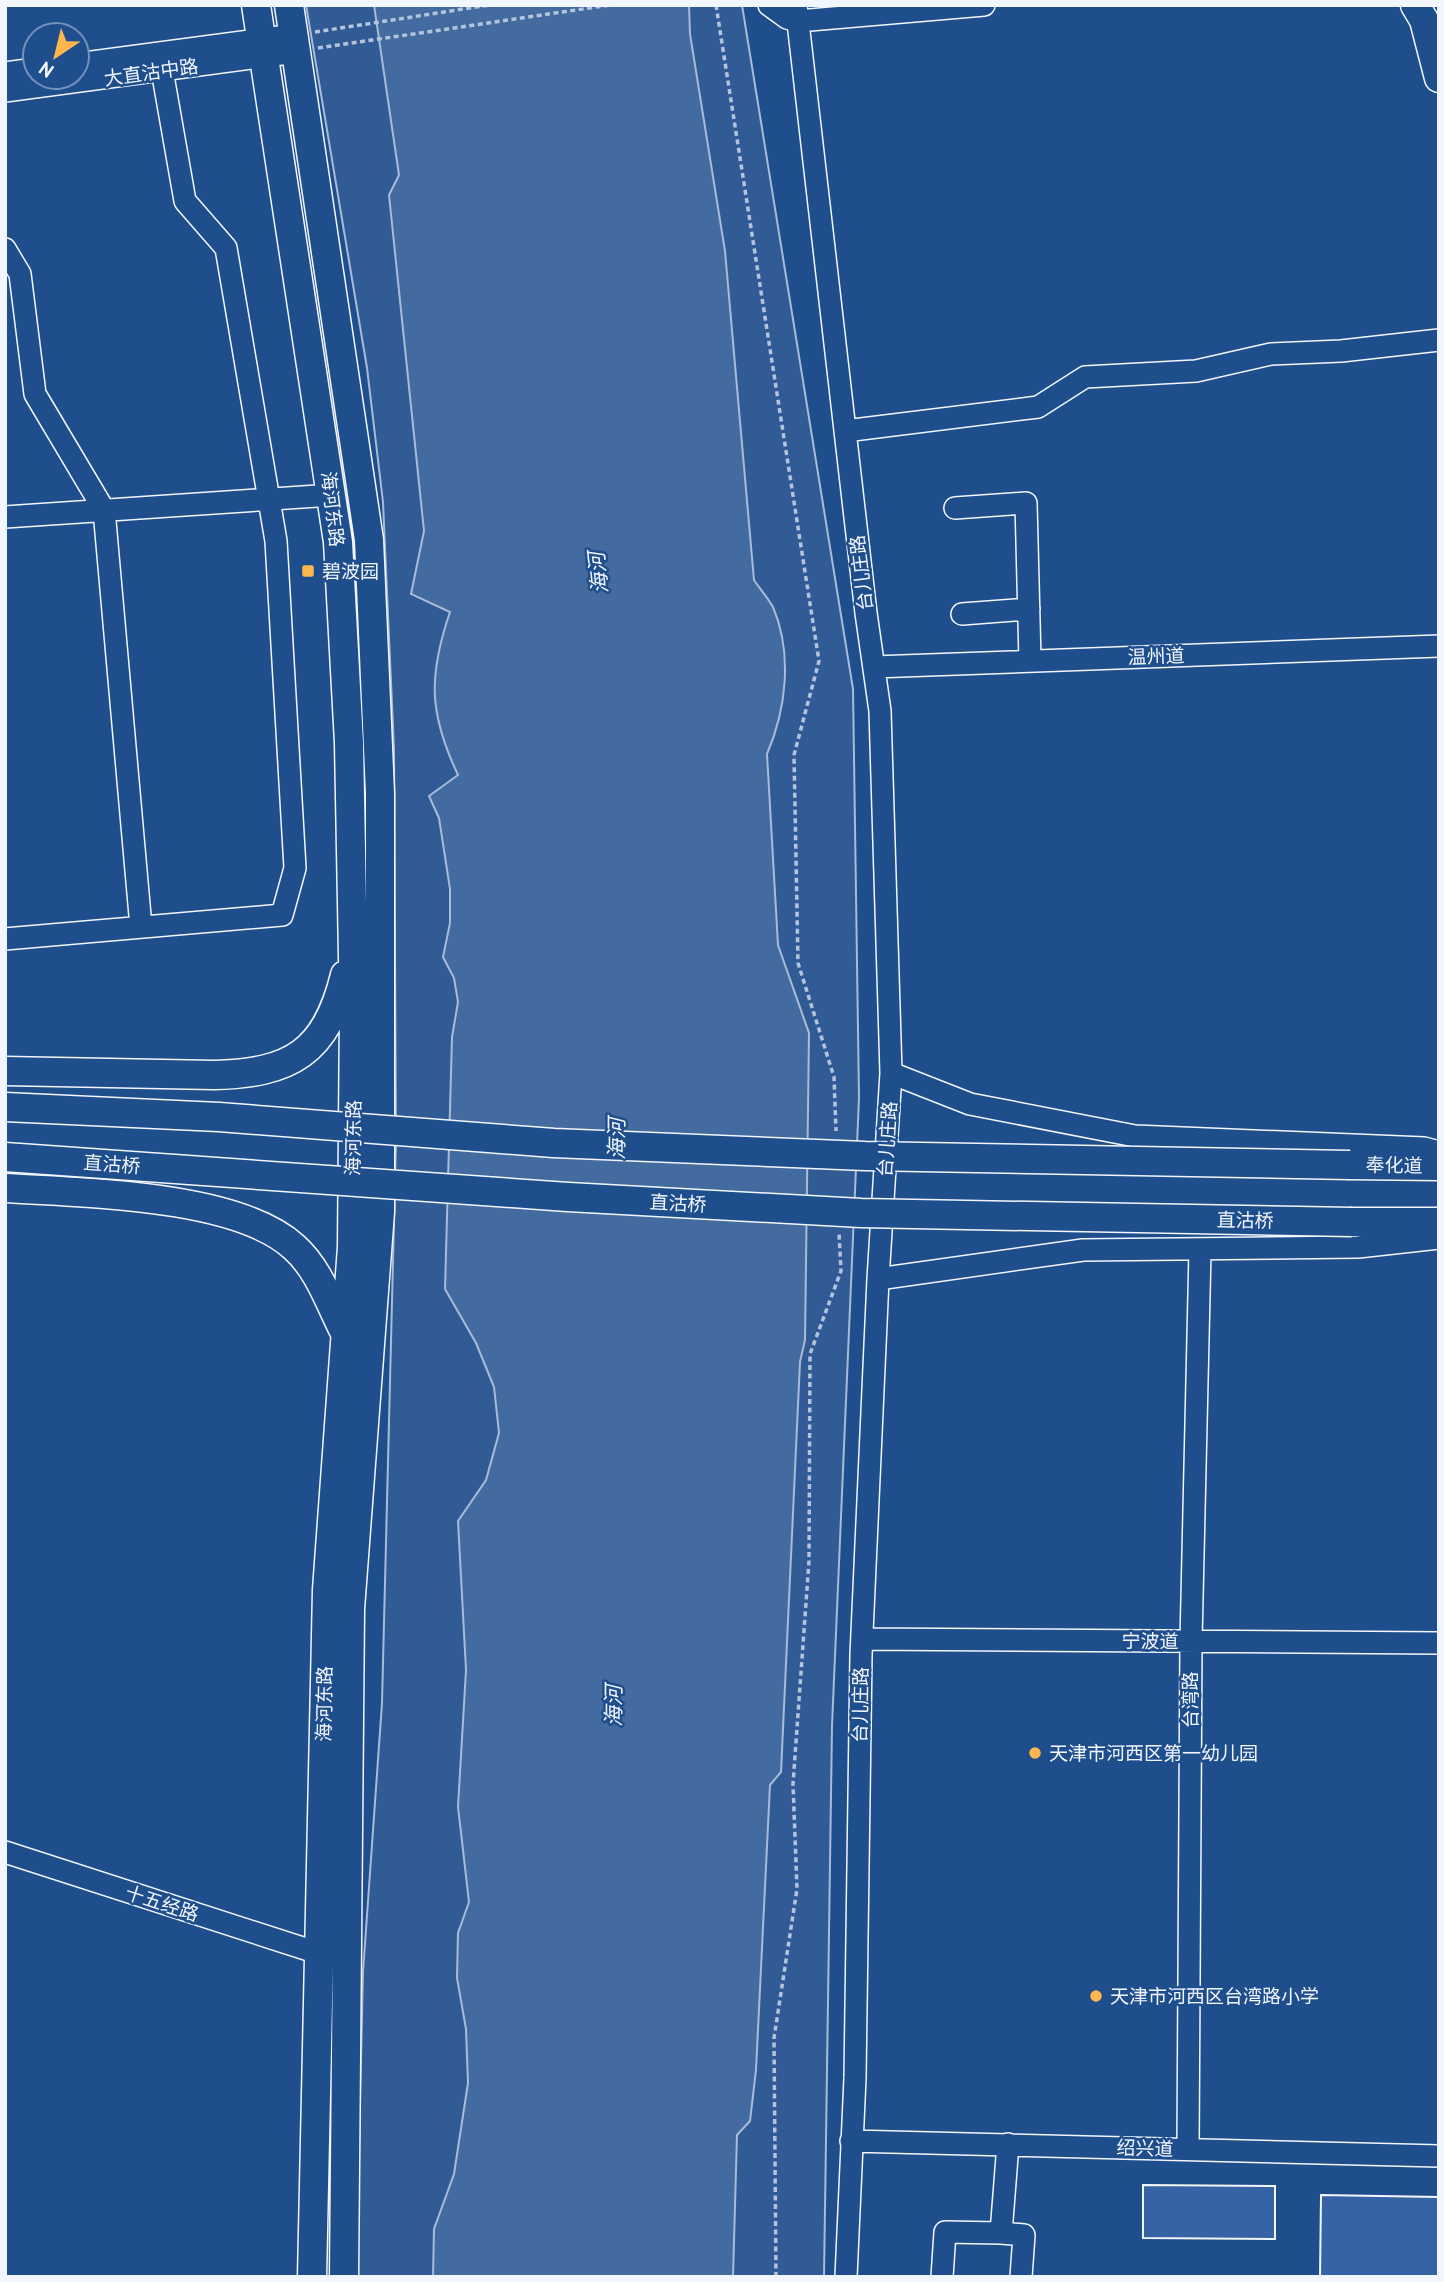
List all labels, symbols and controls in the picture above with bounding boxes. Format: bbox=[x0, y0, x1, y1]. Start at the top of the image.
north arrow bbox=[21, 21, 91, 91]
street label: 大直沽中路 bbox=[102, 54, 200, 90]
text: N bbox=[34, 57, 58, 83]
street label: 海河东路 bbox=[316, 470, 350, 548]
street label: 台儿庄路 bbox=[844, 534, 878, 612]
water label: 海河 bbox=[582, 547, 614, 595]
place label: 碧波园 bbox=[322, 559, 379, 583]
marker: 碧波园 bbox=[300, 563, 316, 579]
street label: 温州道 bbox=[1127, 643, 1185, 669]
street label: 海河东路 bbox=[340, 1100, 366, 1176]
street label: 台儿庄路 bbox=[872, 1100, 902, 1178]
water label: 海河 bbox=[603, 1114, 630, 1160]
street label: 直沽桥 bbox=[83, 1150, 141, 1178]
street label: 奉化道 bbox=[1365, 1153, 1423, 1177]
street label: 直沽桥 bbox=[649, 1190, 707, 1216]
street label: 直沽桥 bbox=[1216, 1208, 1274, 1232]
street label: 宁波道 bbox=[1121, 1629, 1179, 1653]
street label: 海河东路 bbox=[311, 1666, 337, 1742]
street label: 台儿庄路 bbox=[847, 1667, 873, 1743]
street label: 台湾路 bbox=[1178, 1671, 1202, 1729]
water label: 海河 bbox=[600, 1681, 627, 1727]
place label: 天津市河西区第一幼儿园 bbox=[1049, 1741, 1258, 1765]
marker: 天津市河西区第一幼儿园 bbox=[1027, 1745, 1043, 1761]
street label: 十五经路 bbox=[122, 1880, 202, 1926]
place label: 天津市河西区台湾路小学 bbox=[1110, 1984, 1319, 2008]
marker: 天津市河西区台湾路小学 bbox=[1088, 1988, 1104, 2004]
street label: 绍兴道 bbox=[1116, 2135, 1174, 2161]

